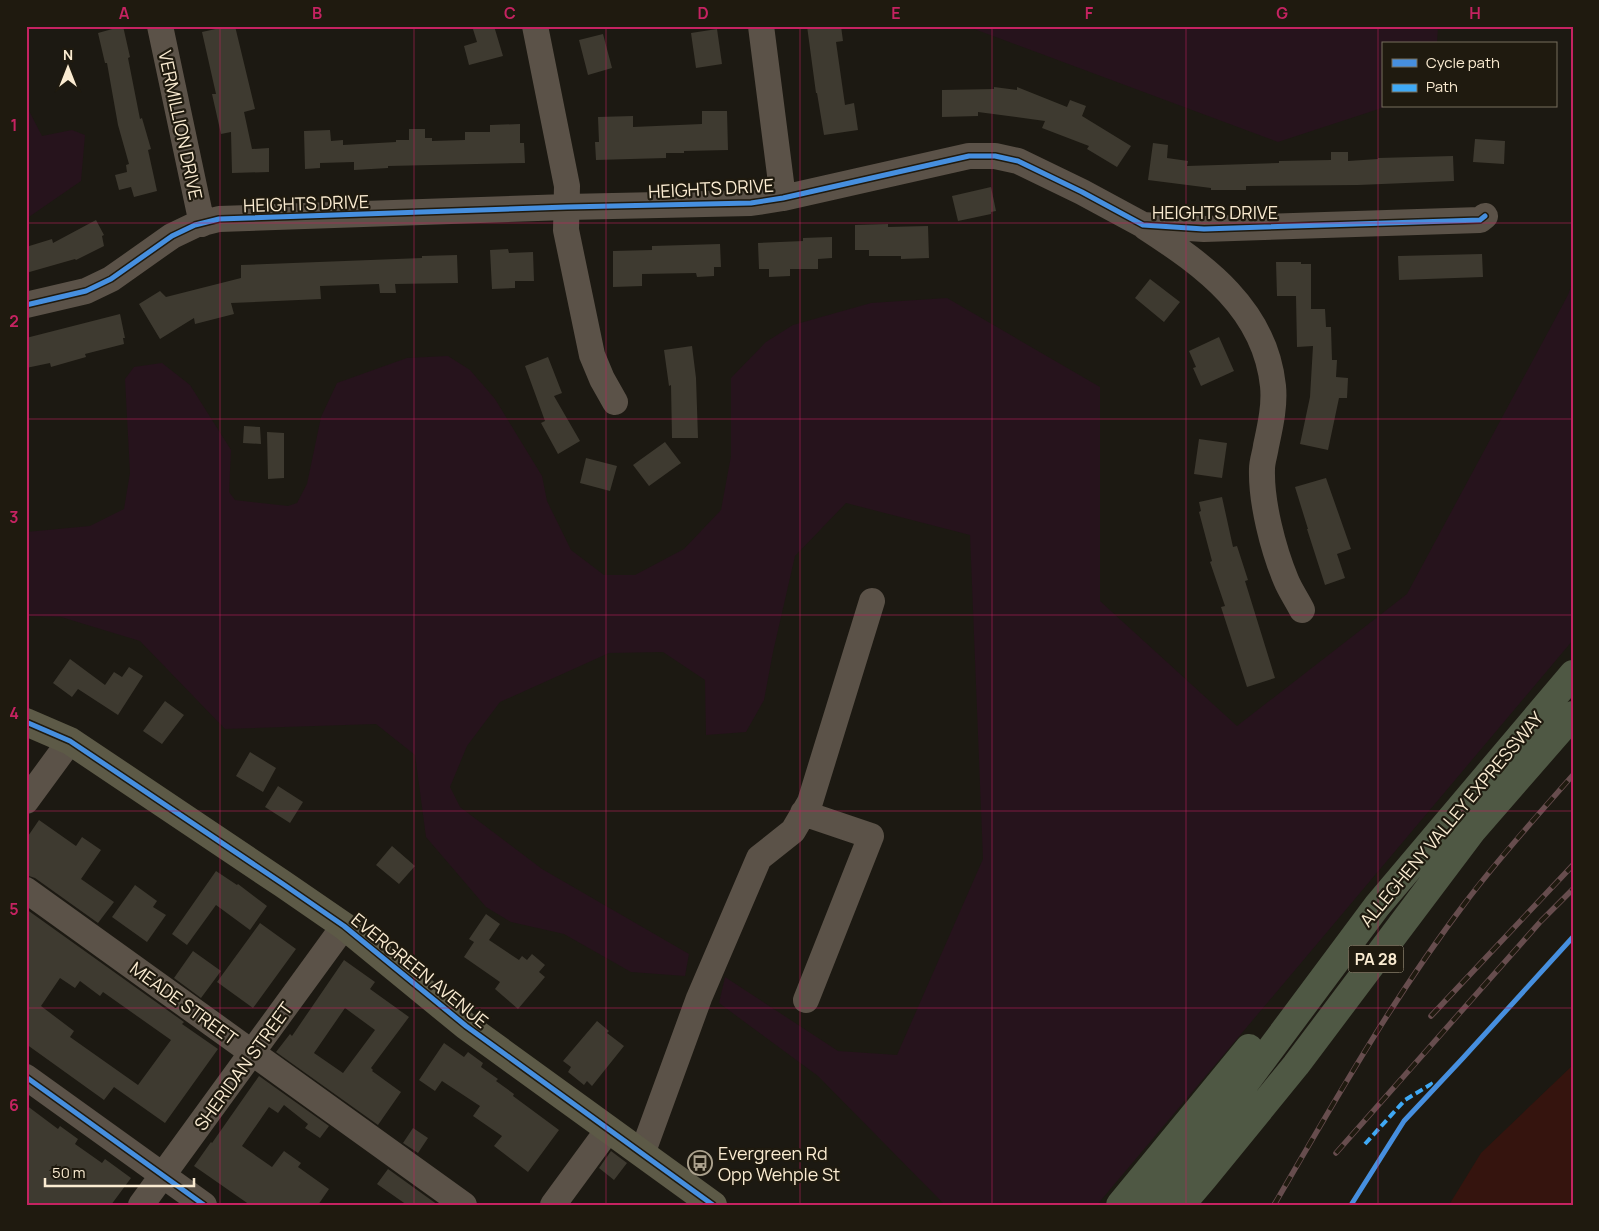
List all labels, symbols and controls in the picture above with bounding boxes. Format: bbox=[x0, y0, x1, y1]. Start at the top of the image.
text: A bbox=[119, 2, 130, 24]
text: B bbox=[312, 2, 322, 24]
text: C bbox=[504, 2, 516, 24]
text: D bbox=[697, 2, 709, 24]
text: E bbox=[891, 2, 901, 24]
text: F bbox=[1085, 2, 1094, 24]
text: G bbox=[1276, 2, 1288, 24]
text: H bbox=[1469, 2, 1481, 24]
north arrow bbox=[42, 42, 92, 92]
legend bbox=[1382, 42, 1556, 108]
text: N bbox=[63, 45, 73, 64]
street label: VERMILLION DRIVE bbox=[153, 48, 209, 202]
text: Cycle path bbox=[1426, 52, 1500, 73]
text: Path bbox=[1426, 76, 1458, 97]
text: 1 bbox=[10, 114, 18, 136]
street label: HEIGHTS DRIVE bbox=[647, 173, 775, 203]
street label: HEIGHTS DRIVE bbox=[243, 189, 369, 217]
street label: HEIGHTS DRIVE bbox=[1152, 200, 1278, 224]
text: 2 bbox=[9, 310, 19, 332]
text: 3 bbox=[9, 506, 19, 528]
text: 4 bbox=[9, 702, 19, 724]
street label: ALLEGHENY VALLEY EXPRESSWAY bbox=[1354, 706, 1549, 932]
text: 5 bbox=[9, 898, 19, 920]
street label: EVERGREEN AVENUE bbox=[347, 907, 493, 1033]
road number: PA 28 bbox=[1348, 946, 1404, 972]
street label: MEADE STREET bbox=[125, 956, 243, 1050]
street label: SHERIDAN STREET bbox=[188, 997, 298, 1135]
text: 6 bbox=[9, 1094, 19, 1116]
place label: Evergreen Rd Opp Wehple St bbox=[718, 1141, 840, 1186]
bus stop icon: Evergreen Rd Opp Wehple St bbox=[687, 1150, 713, 1176]
scale bar bbox=[45, 1156, 194, 1188]
text: 50 m bbox=[52, 1162, 86, 1183]

